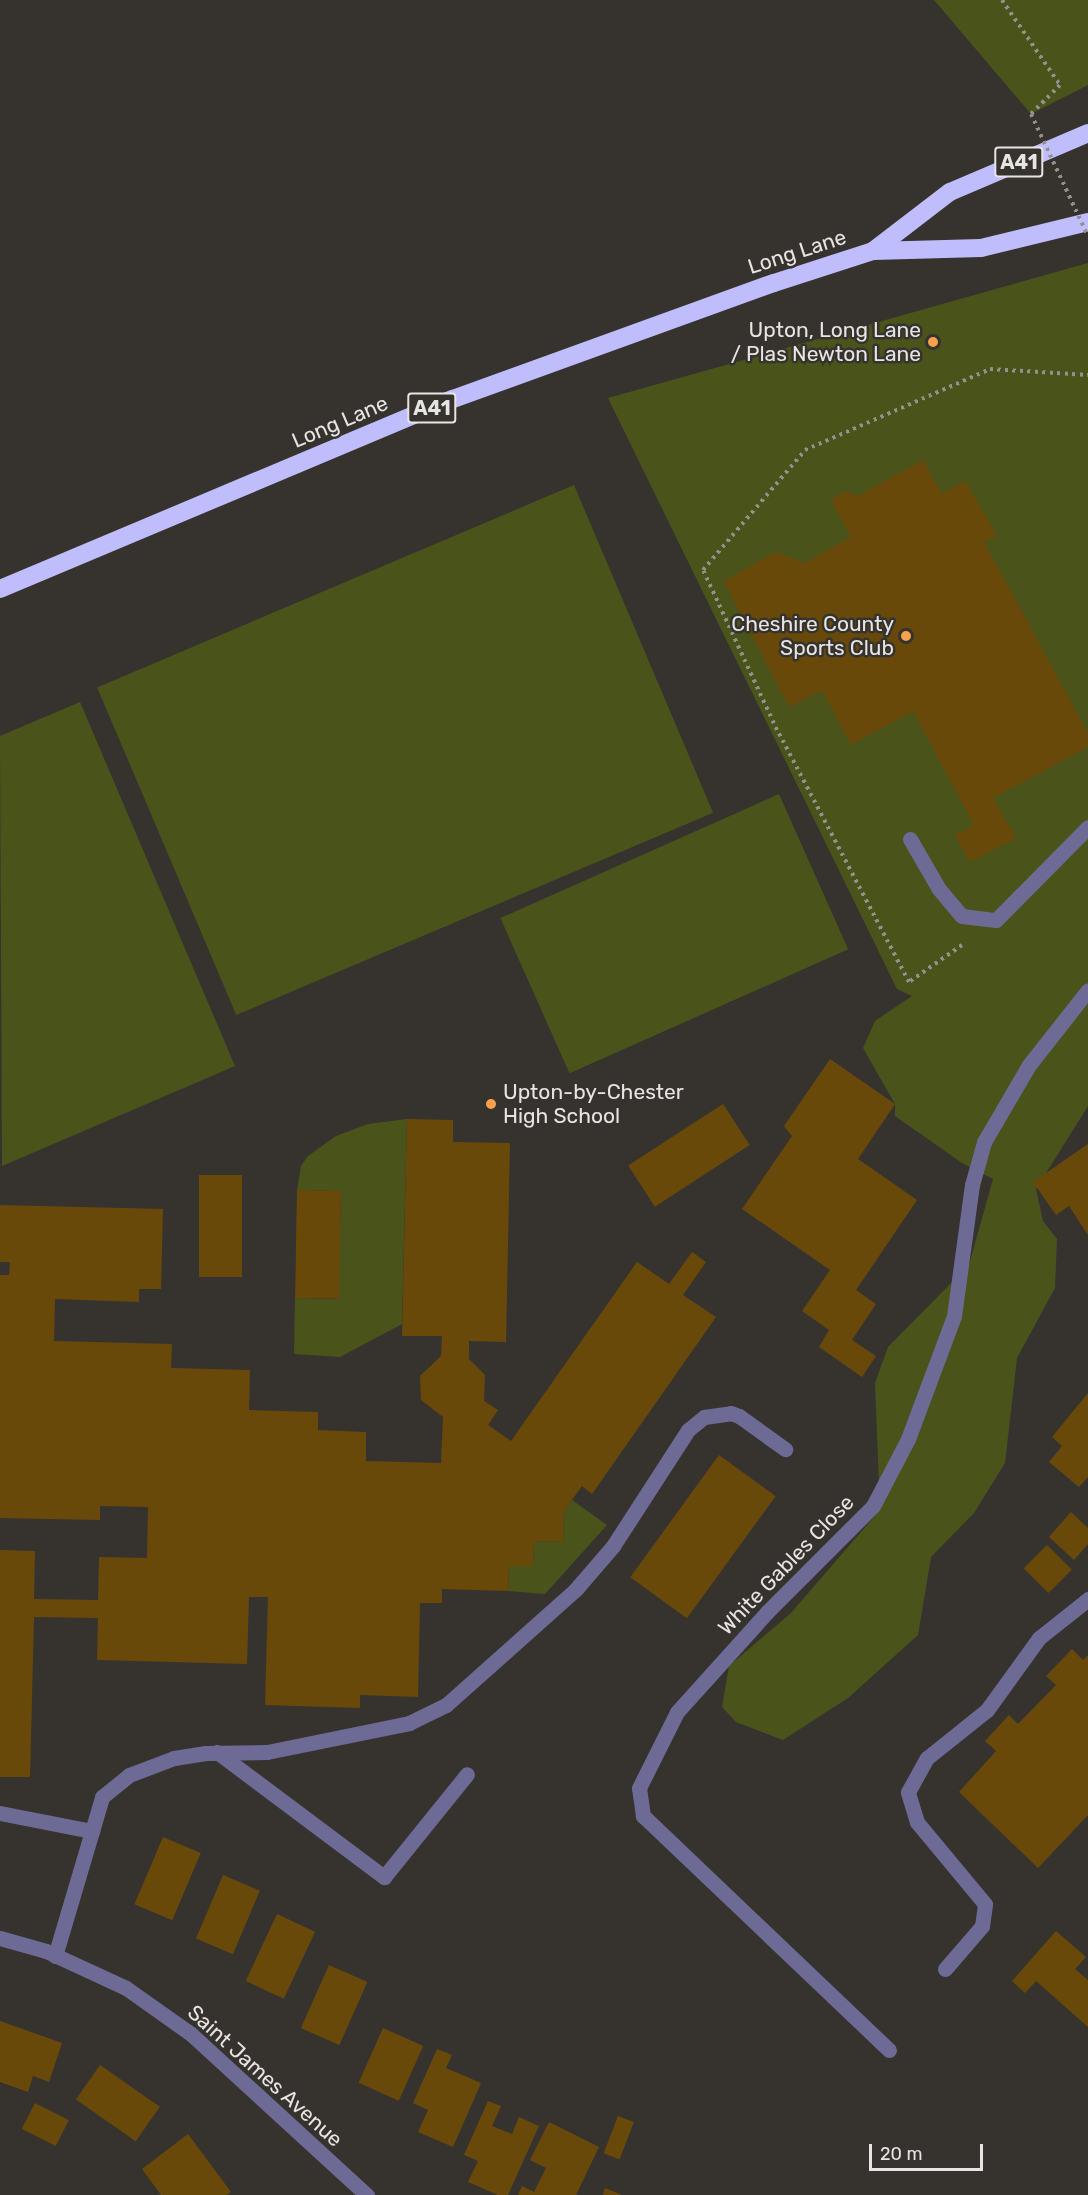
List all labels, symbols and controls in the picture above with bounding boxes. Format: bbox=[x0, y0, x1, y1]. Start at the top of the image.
road number: A41 bbox=[994, 145, 1044, 179]
street label: Long Lane bbox=[745, 224, 849, 280]
place label: Upton, Long Lane / Plas Newton Lane bbox=[731, 317, 921, 367]
marker: Upton, Long Lane / Plas Newton Lane bbox=[926, 335, 940, 349]
street label: Long Lane bbox=[288, 390, 392, 454]
road number: A41 bbox=[406, 391, 458, 425]
place label: Cheshire County Sports Club bbox=[731, 611, 894, 661]
marker: Cheshire County Sports Club bbox=[899, 629, 913, 643]
place label: Upton-by-Chester High School bbox=[503, 1079, 684, 1129]
marker: Upton-by-Chester High School bbox=[484, 1097, 498, 1111]
street label: White Gables Close bbox=[713, 1490, 859, 1640]
street label: Saint James Avenue bbox=[182, 2000, 348, 2152]
scale bar bbox=[872, 2132, 986, 2170]
text: 20 m bbox=[880, 2143, 922, 2165]

